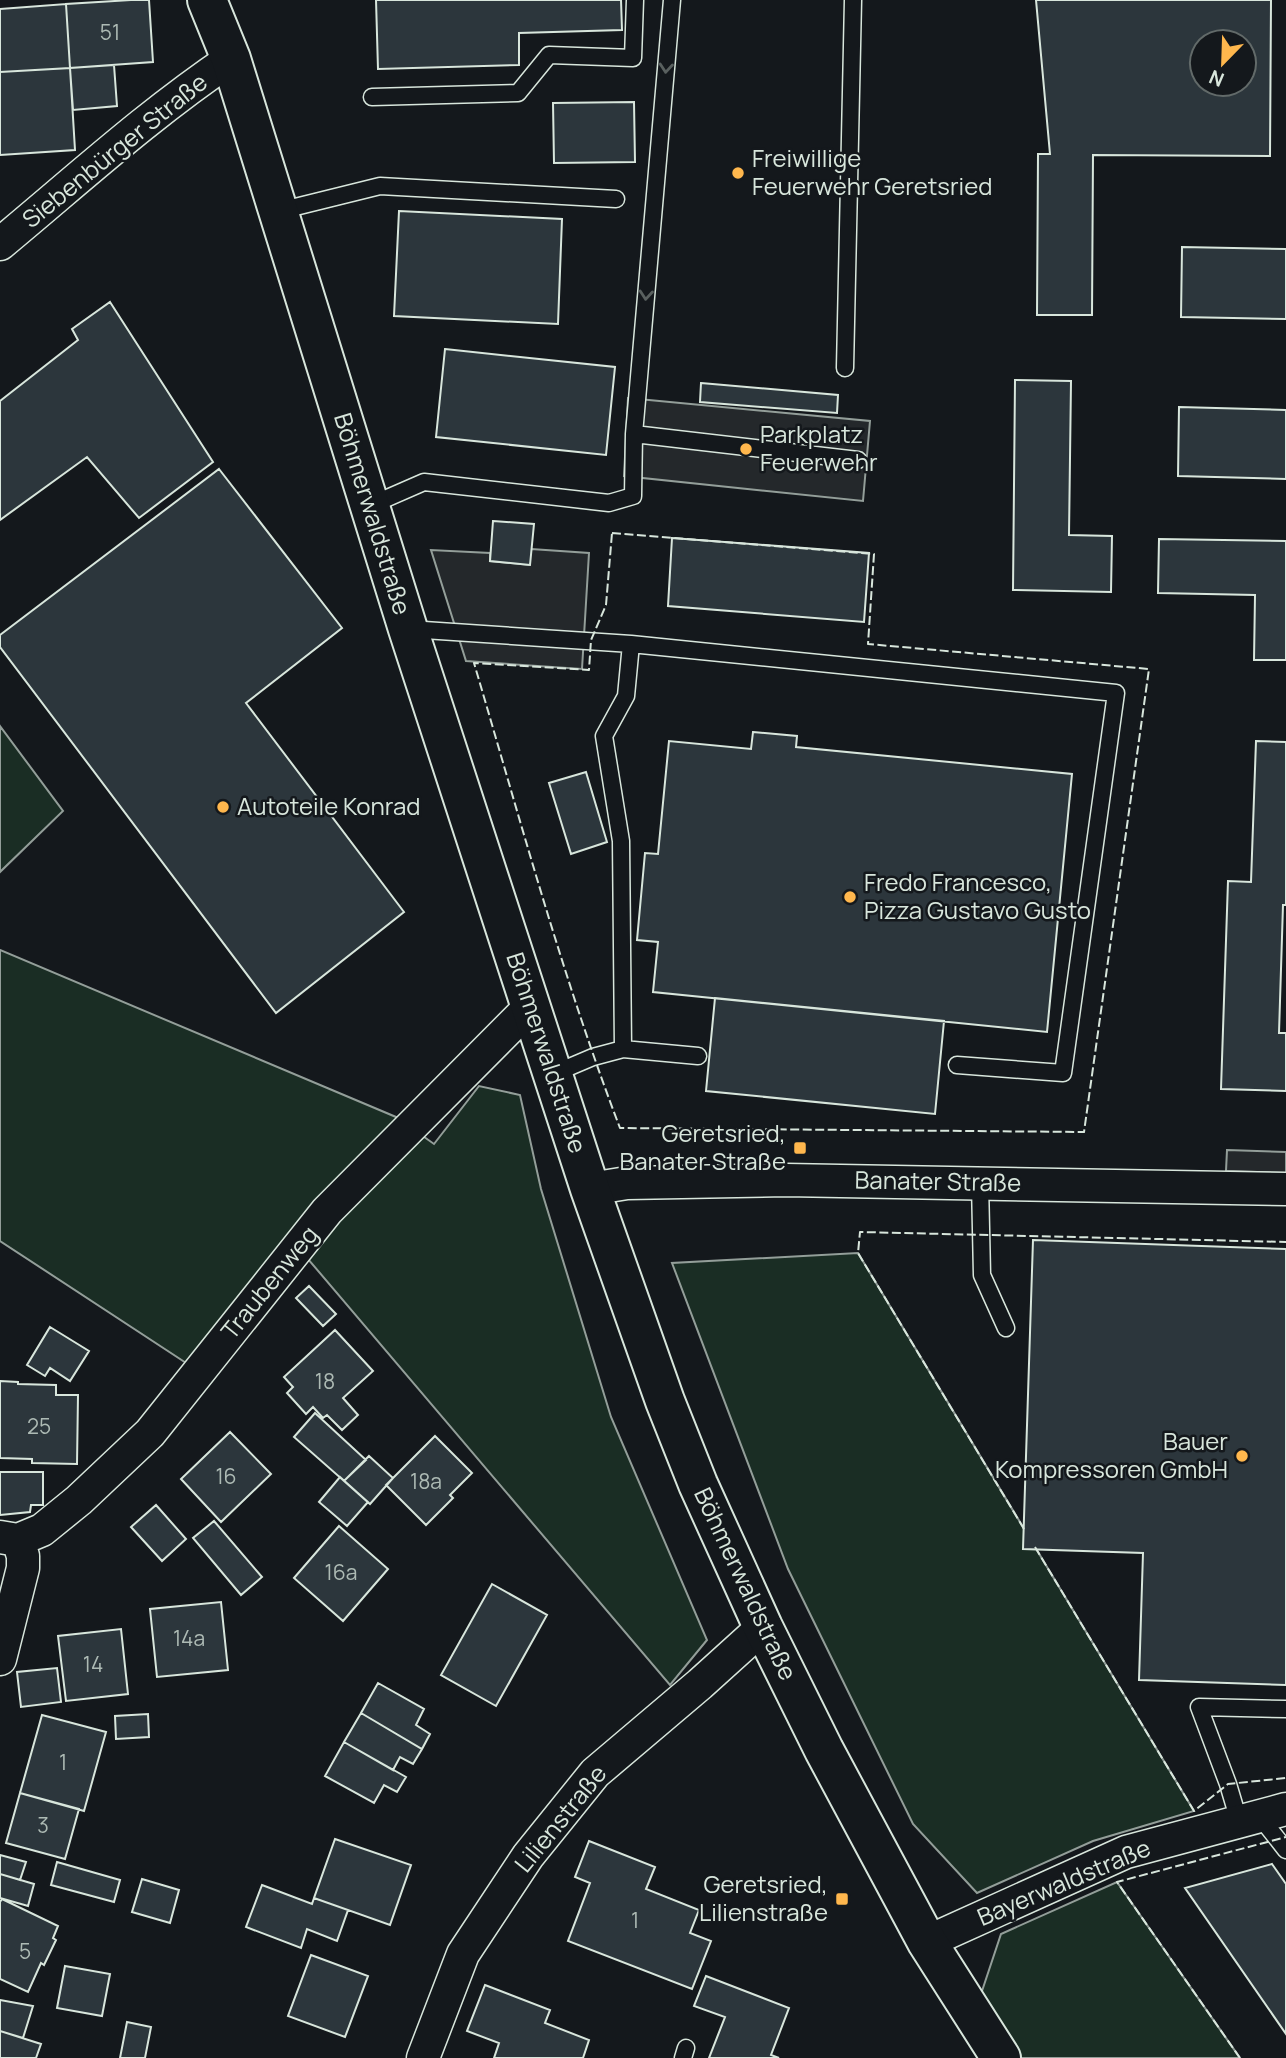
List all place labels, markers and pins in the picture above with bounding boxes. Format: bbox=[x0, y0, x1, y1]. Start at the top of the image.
place label: Freiwillige Feuerwehr Geretsried bbox=[752, 141, 992, 202]
marker: Freiwillige Feuerwehr Geretsried bbox=[730, 165, 746, 181]
place label: Parkplatz Feuerwehr bbox=[760, 417, 878, 478]
marker: Parkplatz Feuerwehr bbox=[738, 441, 754, 457]
place label: Autoteile Konrad bbox=[237, 789, 420, 822]
marker: Autoteile Konrad bbox=[215, 799, 231, 815]
place label: Fredo Francesco, Pizza Gustavo Gusto bbox=[864, 865, 1091, 926]
marker: Fredo Francesco, Pizza Gustavo Gusto bbox=[842, 889, 858, 905]
place label: Geretsried, Banater Straße bbox=[619, 1116, 786, 1177]
marker: Geretsried, Banater Straße bbox=[792, 1140, 808, 1156]
place label: Bauer Kompressoren GmbH bbox=[995, 1424, 1228, 1485]
marker: Bauer Kompressoren GmbH bbox=[1234, 1448, 1250, 1464]
place label: Geretsried, Lilienstraße bbox=[699, 1867, 828, 1928]
marker: Geretsried, Lilienstraße bbox=[834, 1891, 850, 1907]

